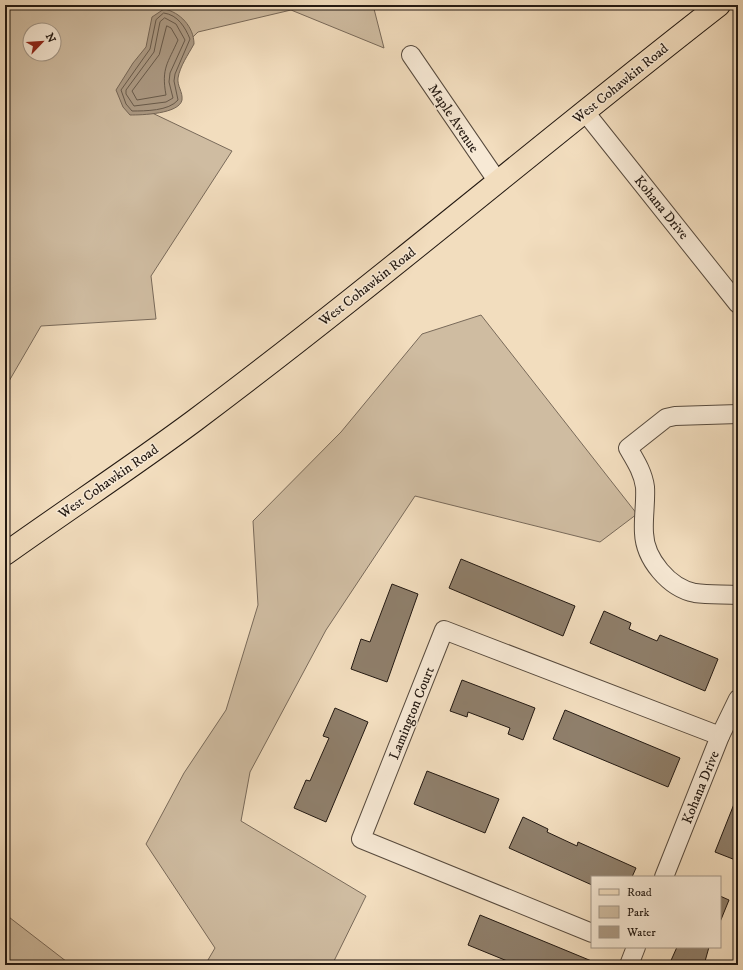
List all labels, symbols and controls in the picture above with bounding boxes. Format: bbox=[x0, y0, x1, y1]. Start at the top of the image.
north arrow bbox=[22, 22, 62, 62]
text: N bbox=[42, 31, 58, 45]
street label: West Cohawkin Road bbox=[568, 40, 672, 129]
street label: Maple Avenue bbox=[424, 81, 483, 157]
street label: Kohana Drive bbox=[630, 172, 693, 243]
street label: West Cohawkin Road bbox=[315, 243, 420, 331]
street label: West Cohawkin Road bbox=[54, 441, 162, 524]
street label: Lamington Court bbox=[385, 664, 439, 762]
street label: Kohana Drive bbox=[678, 748, 724, 827]
legend bbox=[591, 876, 721, 948]
text: Road bbox=[627, 885, 652, 900]
text: Park bbox=[627, 905, 649, 920]
text: Water bbox=[626, 925, 656, 940]

